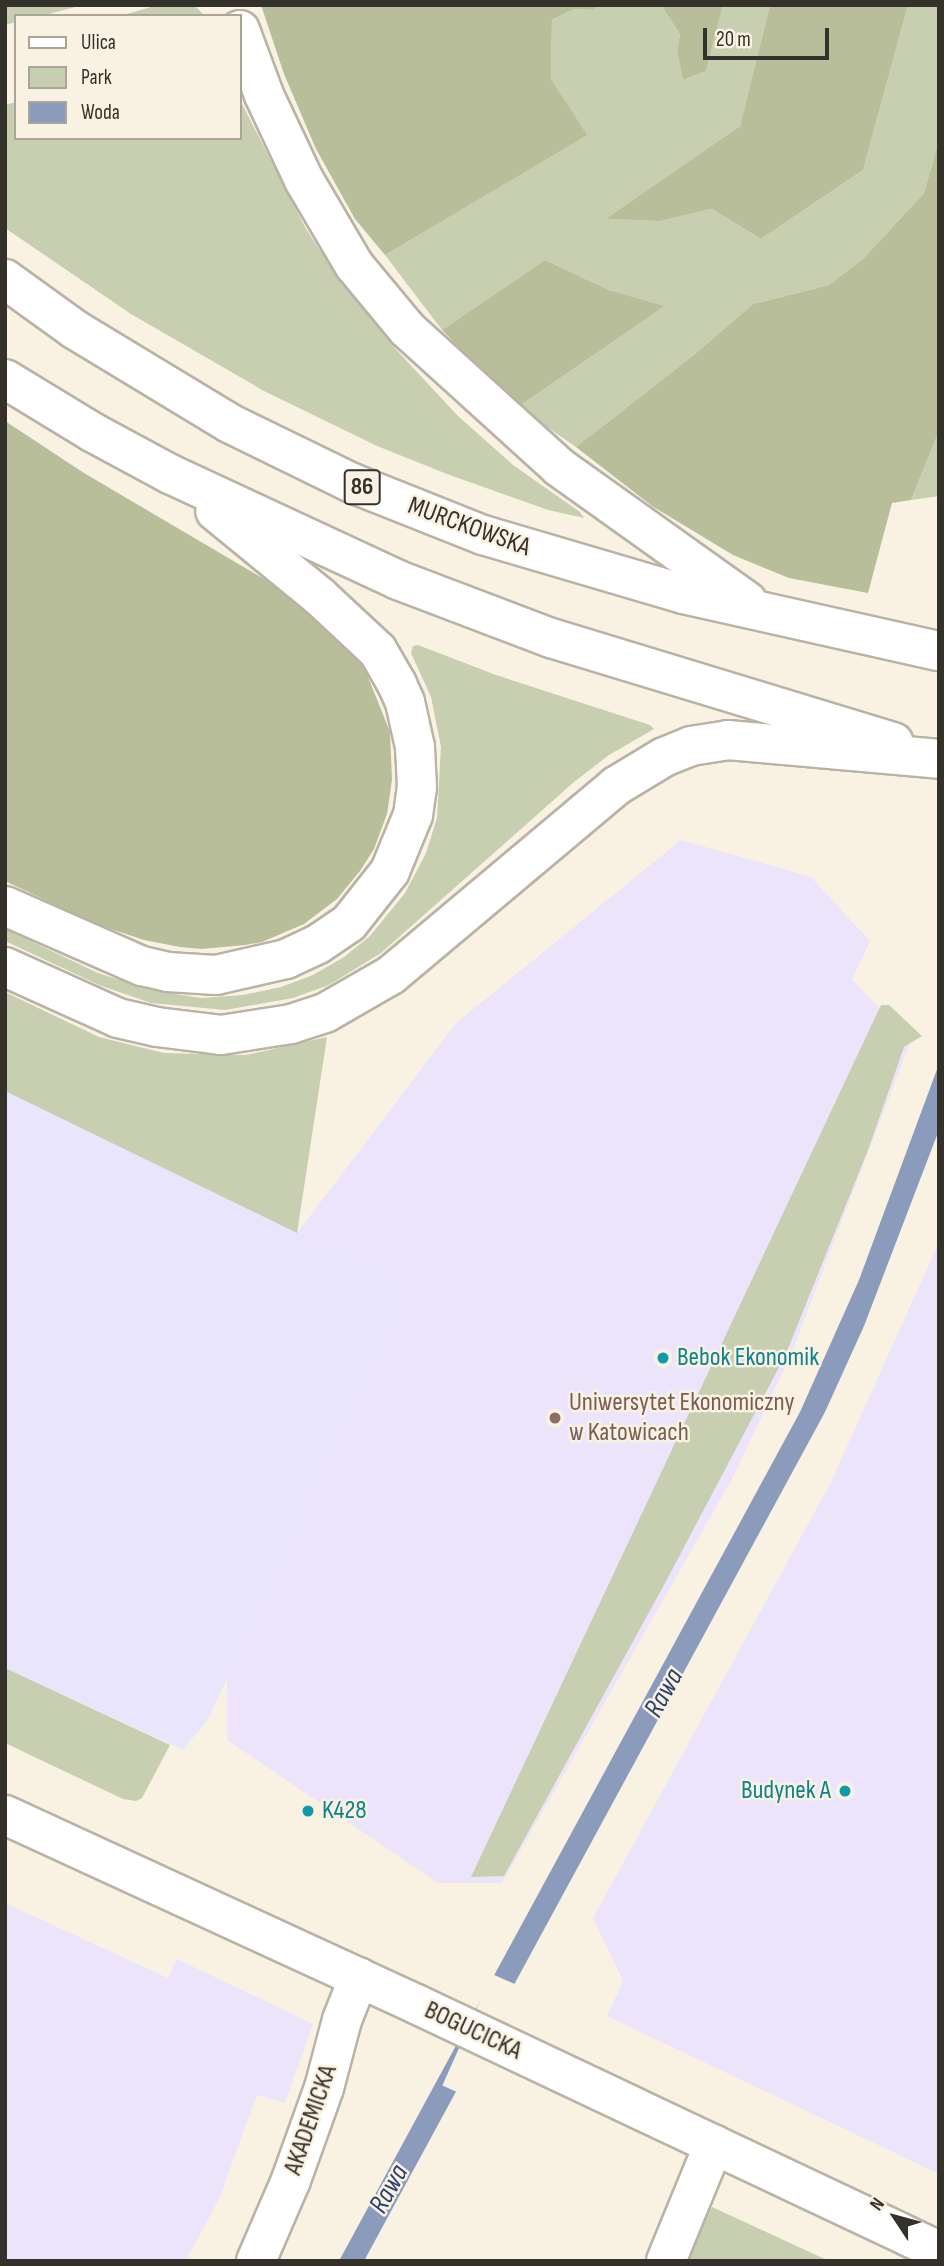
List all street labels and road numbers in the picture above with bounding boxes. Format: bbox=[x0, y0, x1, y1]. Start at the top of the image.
road number: 86 bbox=[343, 466, 381, 508]
street label: MURCKOWSKA bbox=[404, 490, 534, 564]
street label: BOGUCICKA bbox=[419, 1995, 527, 2067]
street label: AKADEMICKA bbox=[278, 2061, 344, 2179]

